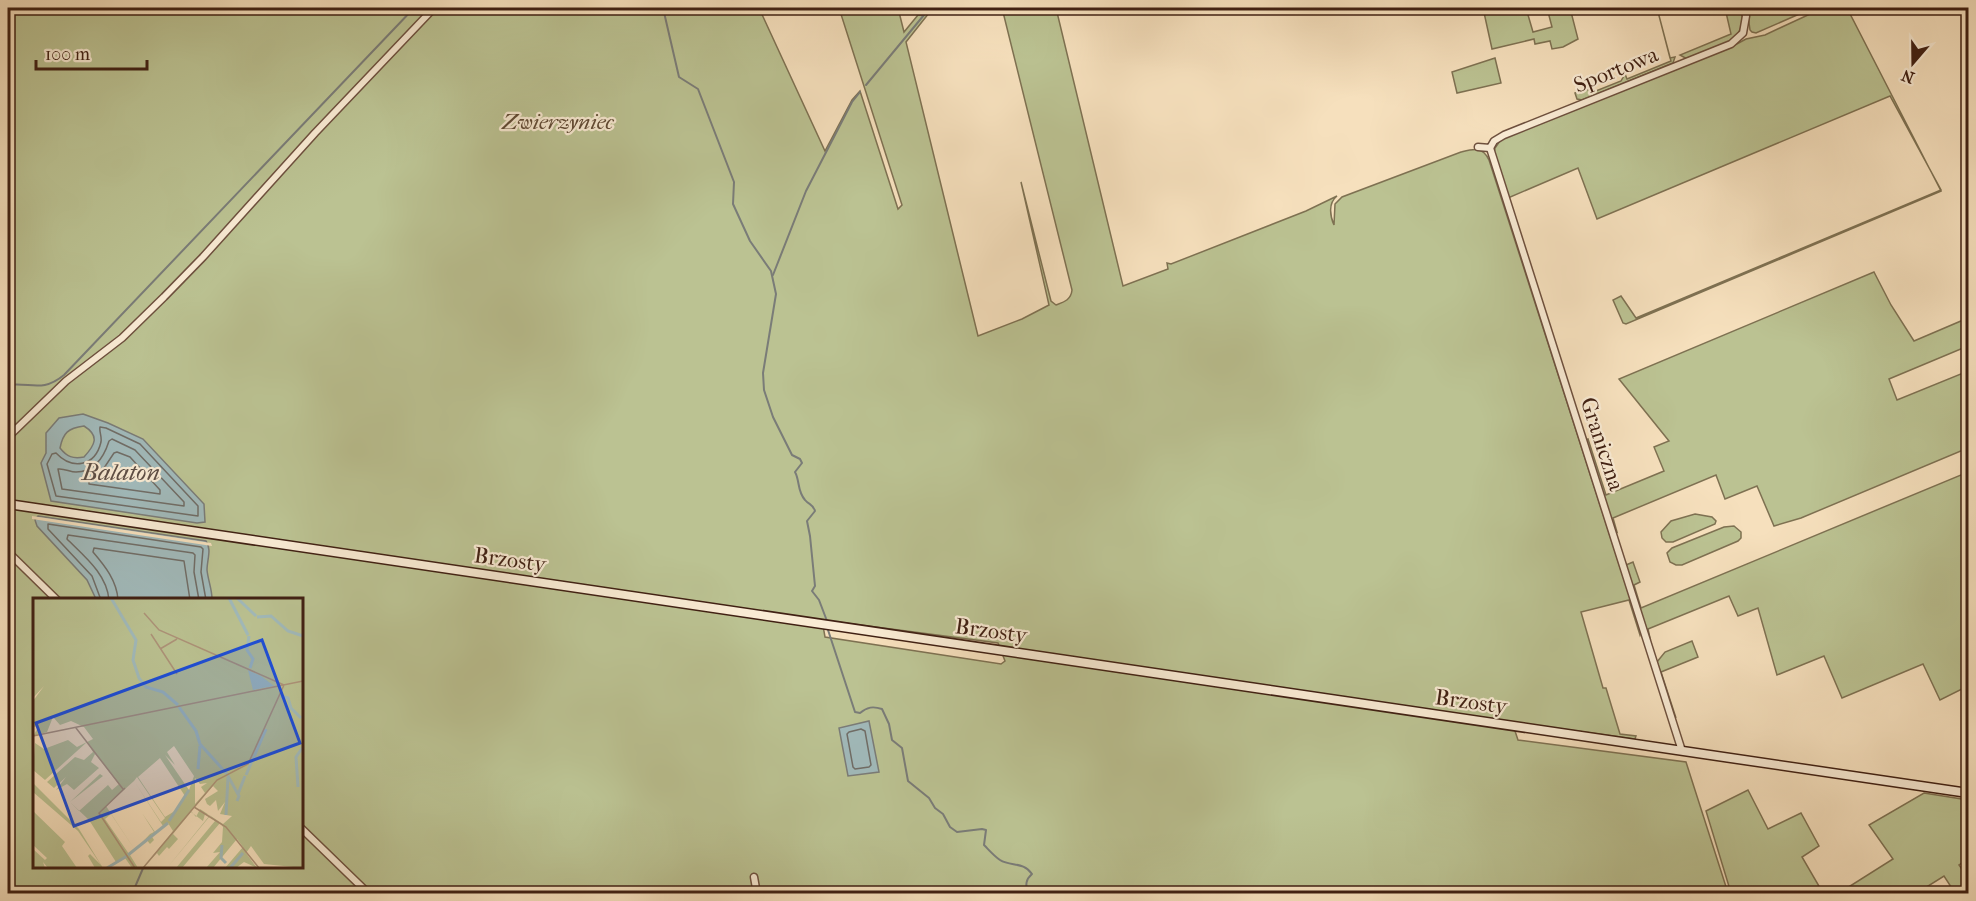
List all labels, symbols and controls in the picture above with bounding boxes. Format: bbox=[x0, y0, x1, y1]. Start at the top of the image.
scale bar bbox=[36, 33, 147, 71]
north arrow bbox=[1883, 33, 1943, 93]
street label: Sportowa bbox=[1570, 41, 1663, 99]
text: 100 m bbox=[45, 44, 90, 65]
text: N bbox=[1898, 65, 1917, 88]
park label: Zwierzyniec bbox=[500, 109, 615, 135]
street label: Graniczna bbox=[1575, 394, 1630, 495]
water label: Balaton bbox=[80, 458, 160, 486]
street label: Brzosty bbox=[472, 542, 549, 578]
inset map bbox=[33, 598, 303, 868]
street label: Brzosty bbox=[953, 613, 1030, 649]
street label: Brzosty bbox=[1433, 684, 1510, 720]

